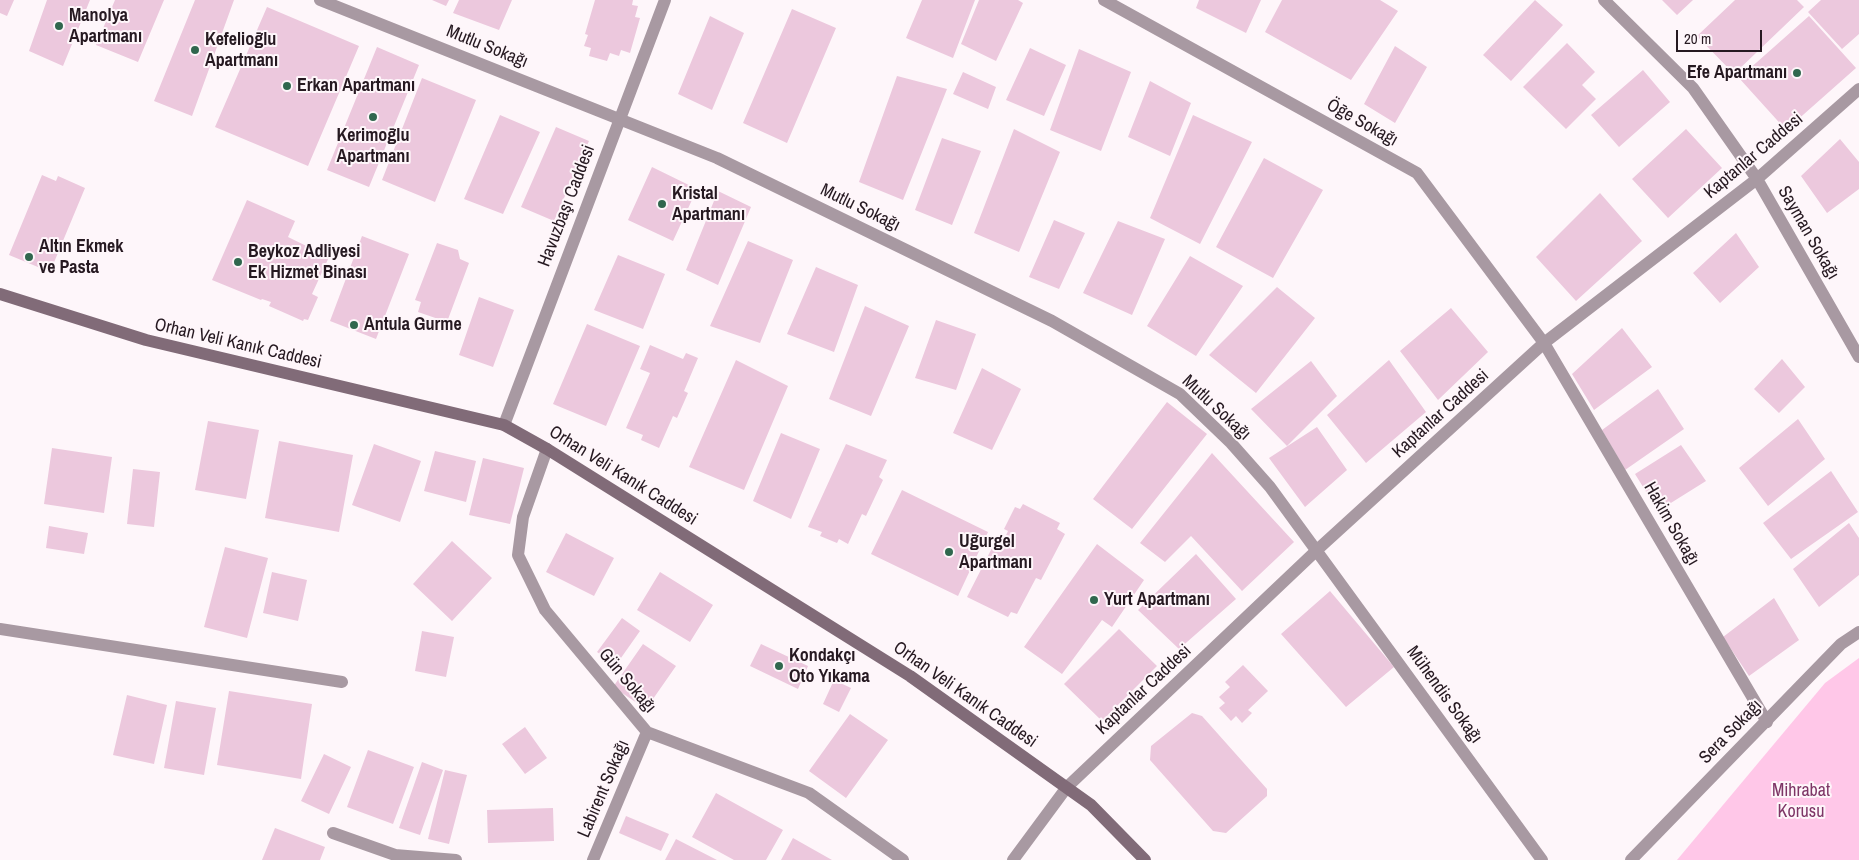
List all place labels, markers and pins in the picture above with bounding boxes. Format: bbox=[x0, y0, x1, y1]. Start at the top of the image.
place label: Manolya Apartmanı bbox=[69, 5, 142, 48]
marker: Manolya Apartmanı bbox=[53, 20, 65, 32]
place label: Kefelioḡlu Apartmanı bbox=[205, 29, 278, 72]
marker: Kefelioḡlu Apartmanı bbox=[189, 44, 201, 56]
place label: Efe Apartmanı bbox=[1687, 62, 1787, 84]
marker: Efe Apartmanı bbox=[1791, 67, 1803, 79]
place label: Erkan Apartmanı bbox=[297, 75, 415, 97]
marker: Erkan Apartmanı bbox=[281, 80, 293, 92]
marker: Kerimoḡlu Apartmanı bbox=[367, 111, 379, 123]
place label: Kerimoḡlu Apartmanı bbox=[337, 125, 409, 168]
place label: Kristal Apartmanı bbox=[672, 183, 745, 225]
marker: Kristal Apartmanı bbox=[656, 198, 668, 210]
place label: Altın Ekmek ve Pasta bbox=[39, 236, 123, 278]
place label: Beykoz Adliyesi Ek Hizmet Binası bbox=[248, 241, 367, 284]
marker: Altın Ekmek ve Pasta bbox=[23, 251, 35, 263]
marker: Beykoz Adliyesi Ek Hizmet Binası bbox=[232, 256, 244, 268]
place label: Antula Gurme bbox=[364, 314, 462, 336]
marker: Antula Gurme bbox=[348, 319, 360, 331]
place label: Uḡurgel Apartmanı bbox=[959, 531, 1032, 574]
marker: Uḡurgel Apartmanı bbox=[943, 546, 955, 558]
place label: Yurt Apartmanı bbox=[1104, 589, 1210, 611]
marker: Yurt Apartmanı bbox=[1088, 594, 1100, 606]
place label: Kondakçı Oto Yıkama bbox=[789, 645, 870, 688]
marker: Kondakçı Oto Yıkama bbox=[773, 660, 785, 672]

